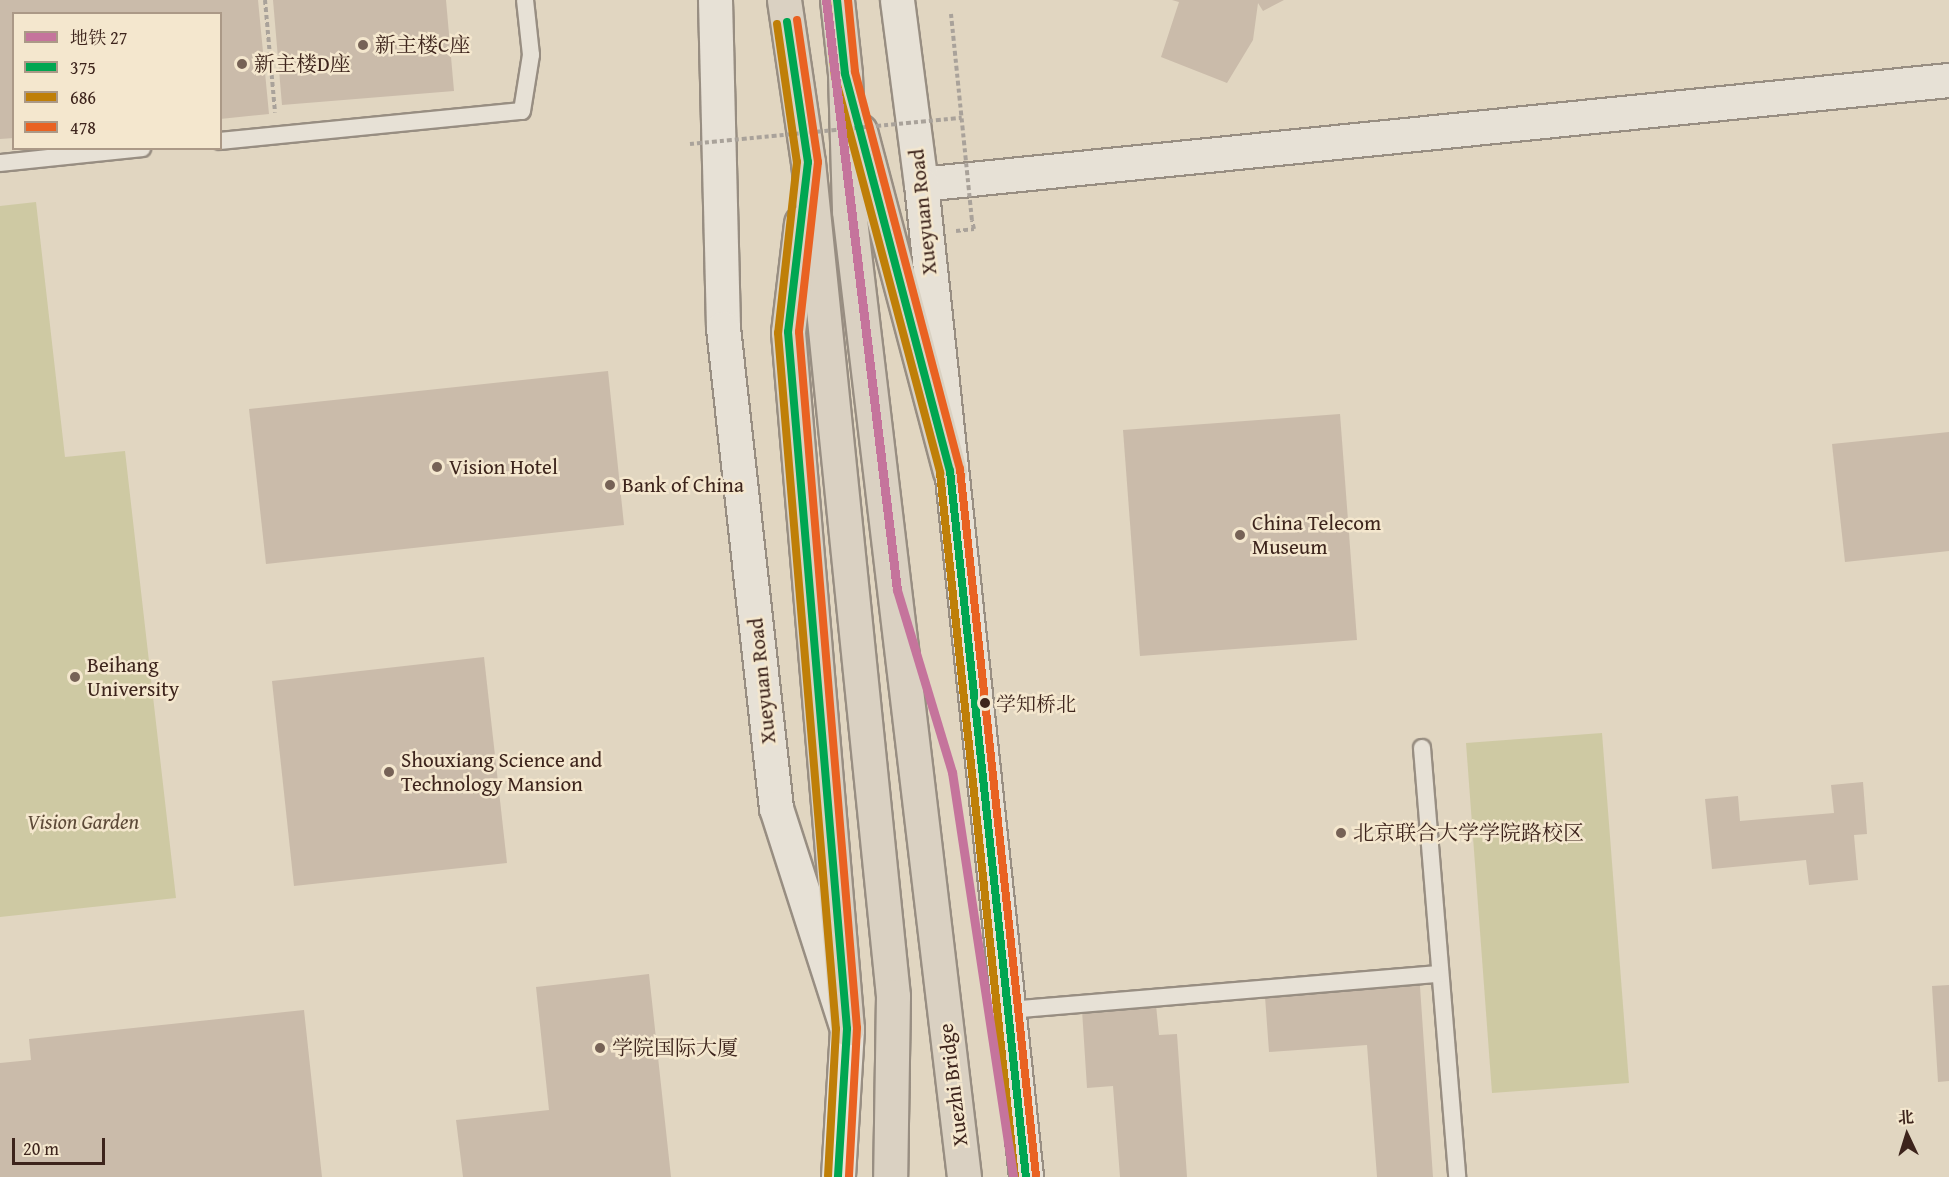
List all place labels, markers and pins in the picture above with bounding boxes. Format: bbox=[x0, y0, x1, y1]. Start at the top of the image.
place label: 新主楼C座 bbox=[375, 32, 470, 58]
marker: 新主楼C座 bbox=[356, 38, 370, 52]
place label: 新主楼D座 bbox=[254, 51, 351, 77]
marker: 新主楼D座 bbox=[235, 57, 249, 71]
place label: Vision Hotel bbox=[449, 454, 558, 480]
marker: Vision Hotel bbox=[430, 460, 444, 474]
place label: Bank of China bbox=[622, 472, 744, 498]
marker: Bank of China bbox=[603, 478, 617, 492]
place label: China Telecom Museum bbox=[1252, 510, 1381, 560]
marker: China Telecom Museum bbox=[1233, 528, 1247, 542]
place label: Beihang University bbox=[87, 652, 179, 702]
marker: Beihang University bbox=[68, 670, 82, 684]
place label: 学知桥北 bbox=[996, 691, 1076, 715]
marker: 学知桥北 bbox=[979, 697, 991, 709]
place label: Shouxiang Science and Technology Mansion bbox=[401, 747, 602, 797]
marker: Shouxiang Science and Technology Mansion bbox=[382, 765, 396, 779]
place label: 北京联合大学学院路校区 bbox=[1353, 820, 1584, 846]
marker: 北京联合大学学院路校区 bbox=[1334, 826, 1348, 840]
place label: 学院国际大厦 bbox=[612, 1035, 738, 1061]
marker: 学院国际大厦 bbox=[593, 1041, 607, 1055]

